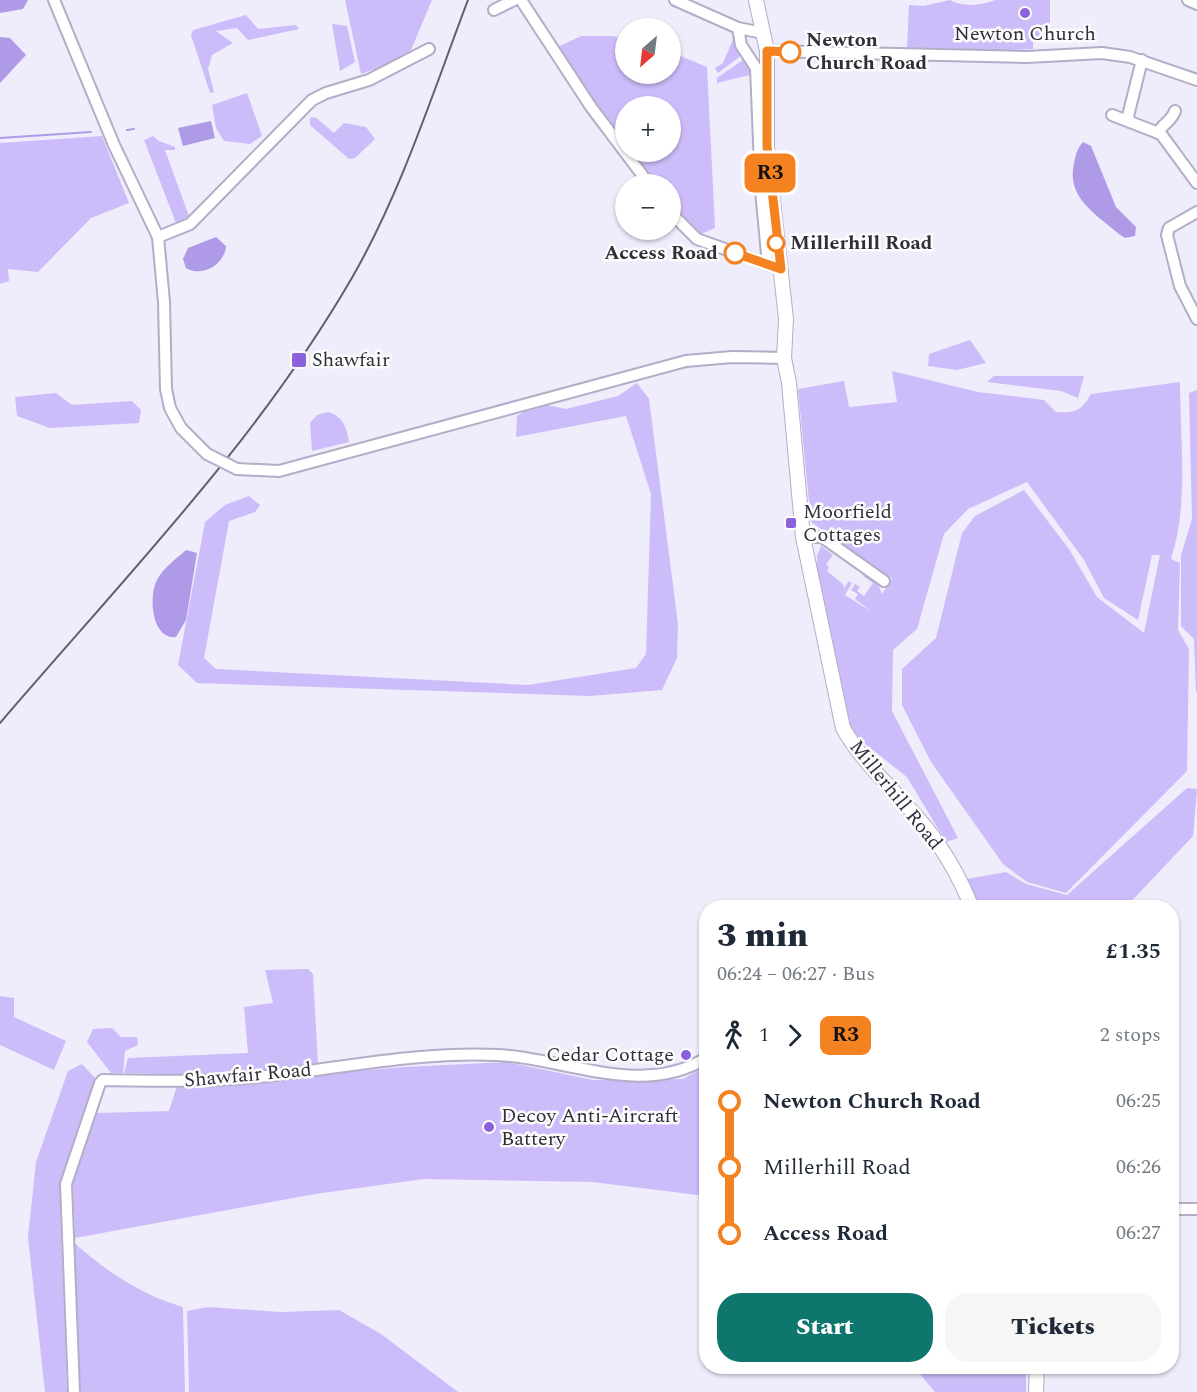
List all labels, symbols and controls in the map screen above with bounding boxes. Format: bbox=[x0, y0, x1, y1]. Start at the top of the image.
marker: Newton Church bbox=[1018, 6, 1032, 20]
north arrow bbox=[615, 18, 681, 84]
map controls bbox=[615, 18, 681, 240]
place label: Newton Church bbox=[954, 19, 1096, 49]
place label: Newton Church Road bbox=[806, 25, 927, 78]
marker: Newton Church Road bbox=[779, 41, 801, 63]
button: + bbox=[615, 96, 681, 162]
line badge: R3 bbox=[743, 154, 797, 192]
text: R3 bbox=[756, 157, 784, 189]
button: − bbox=[615, 174, 681, 240]
place label: Millerhill Road bbox=[790, 228, 933, 258]
marker: Millerhill Road bbox=[767, 234, 785, 252]
place label: Access Road bbox=[604, 238, 718, 268]
marker: Access Road bbox=[724, 242, 746, 264]
place label: Shawfair bbox=[312, 345, 390, 375]
marker: Shawfair bbox=[290, 351, 308, 369]
place label: Moorfield Cottages bbox=[803, 497, 892, 550]
marker: Moorfield Cottages bbox=[784, 516, 798, 530]
street label: Millerhill Road bbox=[842, 733, 950, 857]
text: 3 min bbox=[717, 911, 808, 961]
text: £1.35 bbox=[1106, 935, 1161, 968]
text: 06:24 – 06:27 · Bus bbox=[717, 959, 875, 989]
icon: walk bbox=[717, 1019, 750, 1052]
icon: forward bbox=[778, 1019, 811, 1052]
text: R3 bbox=[832, 1019, 859, 1051]
text: 1 bbox=[759, 1020, 769, 1050]
text: 2 stops bbox=[1100, 1020, 1161, 1050]
place label: Cedar Cottage bbox=[546, 1040, 674, 1070]
marker: Cedar Cottage bbox=[679, 1048, 693, 1062]
street label: Shawfair Road bbox=[183, 1054, 313, 1096]
text: Newton Church Road bbox=[763, 1085, 981, 1118]
text: 06:25 bbox=[1116, 1086, 1161, 1116]
place label: Decoy Anti-Aircraft Battery bbox=[501, 1101, 679, 1154]
marker: Decoy Anti-Aircraft Battery bbox=[482, 1120, 496, 1134]
text: Millerhill Road bbox=[763, 1151, 911, 1184]
text: 06:26 bbox=[1116, 1152, 1161, 1182]
text: Access Road bbox=[763, 1217, 888, 1250]
text: 06:27 bbox=[1116, 1218, 1161, 1248]
button: Start bbox=[717, 1293, 933, 1362]
button: Tickets bbox=[945, 1293, 1161, 1362]

